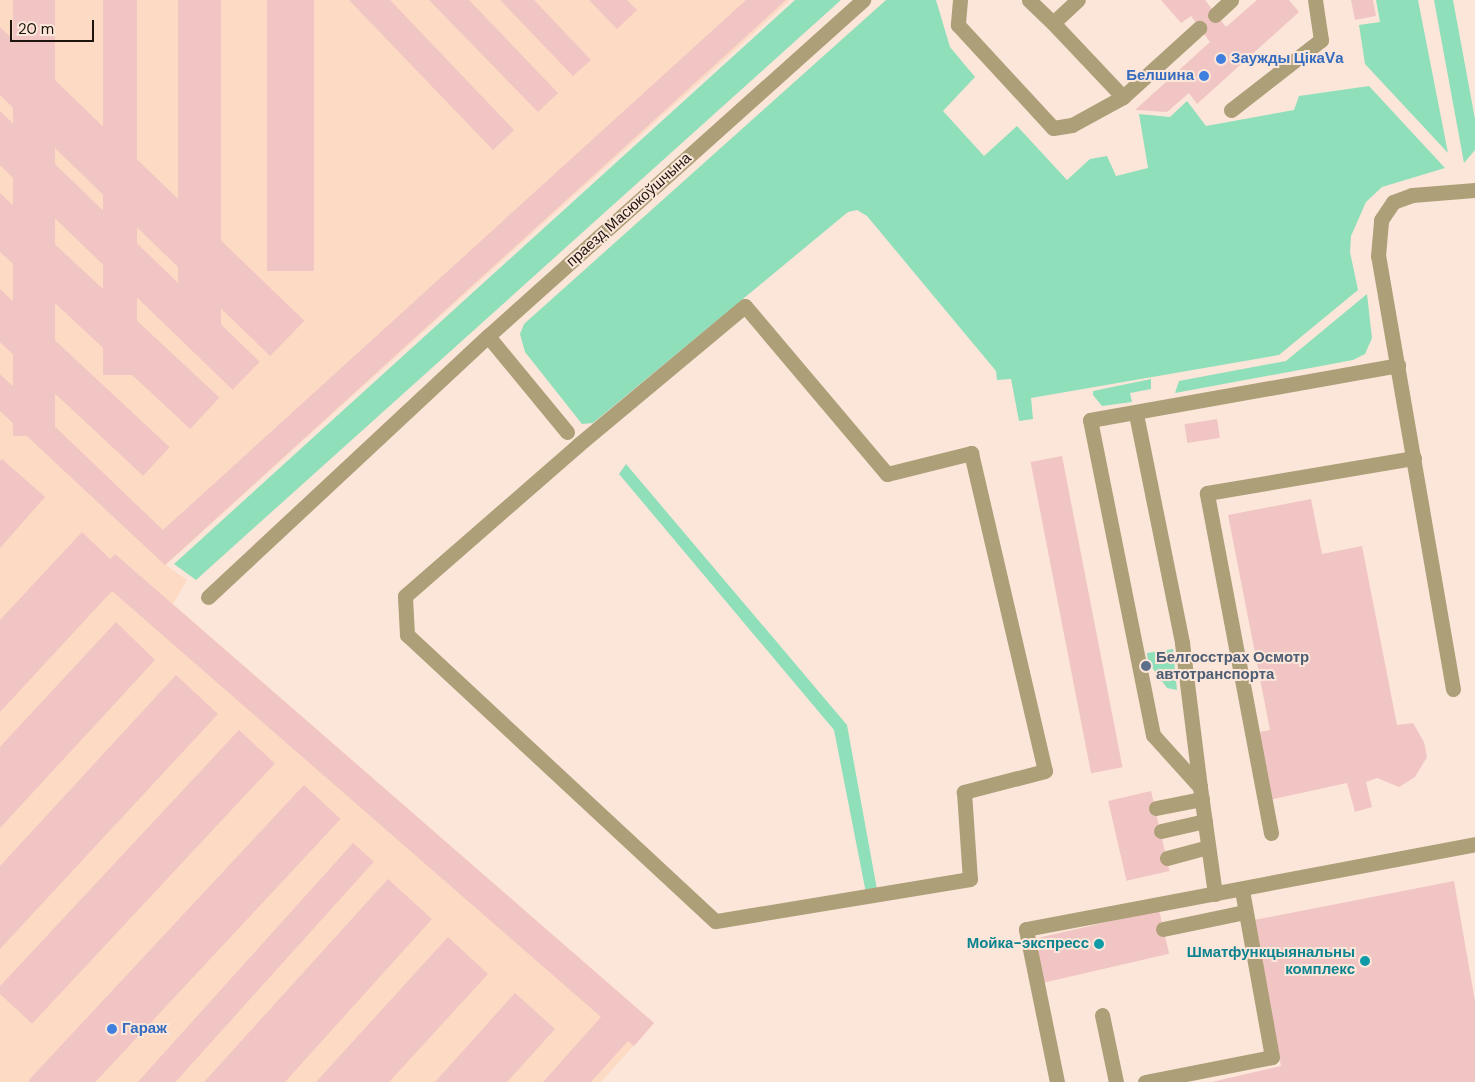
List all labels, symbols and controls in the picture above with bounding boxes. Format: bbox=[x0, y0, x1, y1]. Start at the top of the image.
scale bar bbox=[12, 10, 96, 42]
text: 20 m bbox=[18, 19, 54, 39]
place label: Заужды ЦікаVа bbox=[1231, 50, 1344, 68]
marker: Заужды ЦікаVа bbox=[1215, 53, 1227, 65]
place label: Белшина bbox=[1126, 67, 1194, 85]
marker: Белшина bbox=[1198, 70, 1210, 82]
street label: праезд Масюкоўшчына bbox=[563, 149, 695, 271]
place label: Белгосстрах Осмотр автотранспорта bbox=[1156, 648, 1309, 683]
marker: Белгосстрах Осмотр автотранспорта bbox=[1140, 660, 1152, 672]
place label: Мойка-экспресс bbox=[967, 935, 1089, 953]
marker: Мойка-экспресс bbox=[1093, 938, 1105, 950]
place label: Шматфункцыянальны комплекс bbox=[1187, 943, 1355, 978]
marker: Шматфункцыянальны комплекс bbox=[1359, 955, 1371, 967]
place label: Гараж bbox=[122, 1020, 167, 1038]
marker: Гараж bbox=[106, 1023, 118, 1035]

